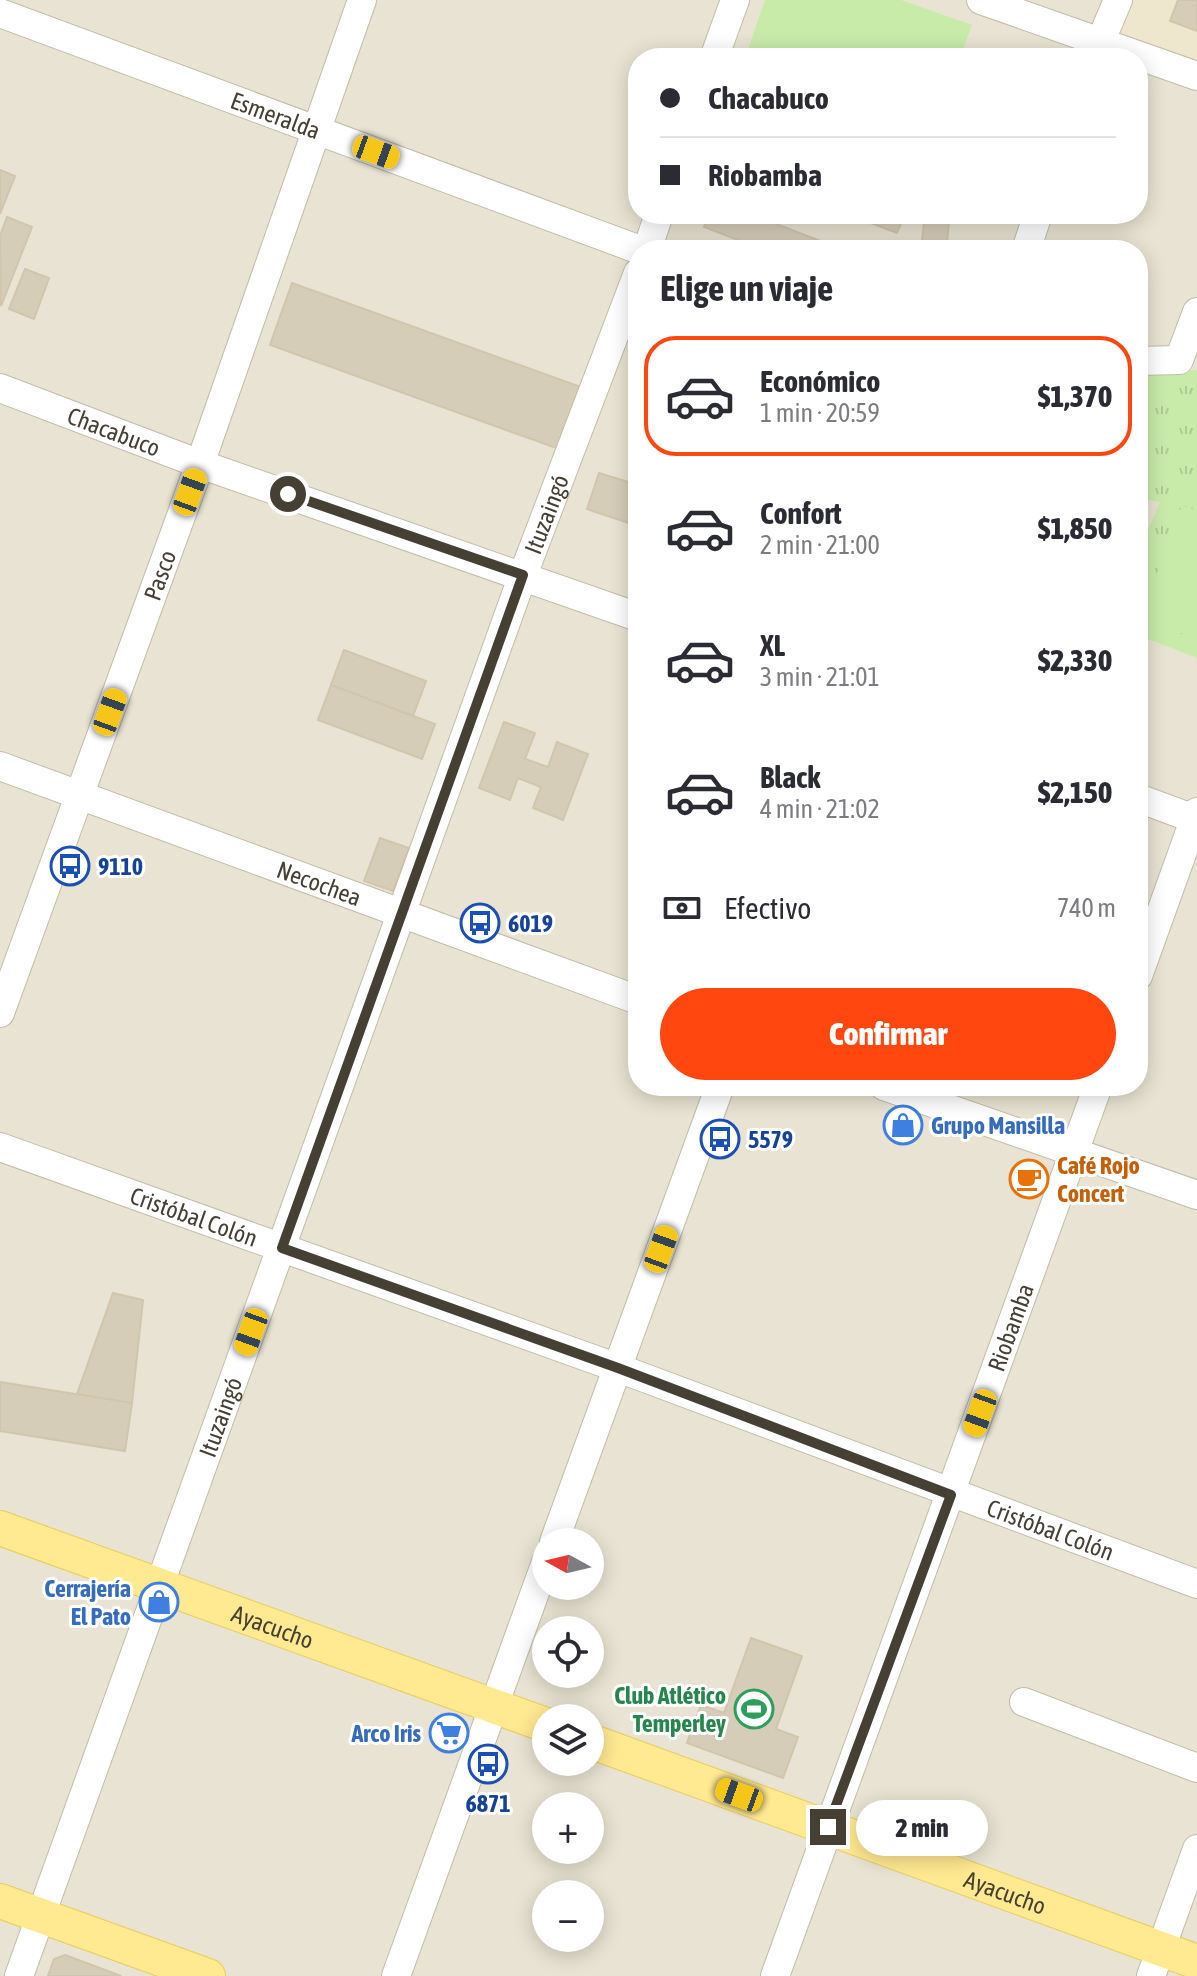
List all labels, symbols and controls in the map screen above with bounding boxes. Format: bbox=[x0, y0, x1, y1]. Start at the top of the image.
text: Chacabuco bbox=[708, 81, 829, 115]
street label: Esmeralda bbox=[227, 86, 324, 144]
car bbox=[349, 133, 403, 171]
text: Riobamba bbox=[708, 158, 822, 192]
text: Elige un viaje bbox=[660, 267, 833, 309]
icon: car bbox=[664, 360, 736, 432]
text: Económico bbox=[760, 364, 880, 398]
text: $1,370 bbox=[1038, 379, 1112, 413]
text: 1 min · 20:59 bbox=[760, 398, 880, 428]
street label: Chacabuco bbox=[64, 402, 164, 461]
car bbox=[171, 465, 209, 519]
street label: Ituzaingó bbox=[519, 471, 574, 558]
route start bbox=[270, 476, 306, 512]
icon: car bbox=[664, 492, 736, 564]
text: Confort bbox=[760, 496, 842, 530]
text: $1,850 bbox=[1038, 511, 1112, 545]
text: 2 min · 21:00 bbox=[760, 530, 880, 560]
street label: Pasco bbox=[138, 547, 181, 604]
icon: car bbox=[664, 624, 736, 696]
text: XL bbox=[760, 628, 785, 662]
text: $2,330 bbox=[1038, 643, 1112, 677]
text: 3 min · 21:01 bbox=[760, 662, 880, 692]
car bbox=[91, 685, 129, 739]
icon: car bbox=[664, 756, 736, 828]
text: Black bbox=[760, 760, 820, 794]
text: $2,150 bbox=[1038, 775, 1112, 809]
text: 4 min · 21:02 bbox=[760, 794, 880, 824]
bus stop icon: 9110 bbox=[49, 845, 91, 887]
place label: 9110 bbox=[98, 853, 143, 880]
street label: Necochea bbox=[273, 855, 365, 911]
icon: cash bbox=[660, 886, 704, 930]
text: Efectivo bbox=[724, 891, 811, 925]
text: 740 m bbox=[1057, 893, 1116, 923]
bus stop icon: 6019 bbox=[459, 902, 501, 944]
place label: 6019 bbox=[508, 910, 553, 937]
button: Confirmar bbox=[660, 988, 1116, 1080]
shop icon: Grupo Mansilla bbox=[882, 1104, 924, 1146]
place label: Grupo Mansilla bbox=[931, 1112, 1065, 1139]
bus stop icon: 5579 bbox=[699, 1118, 741, 1160]
place label: 5579 bbox=[748, 1126, 793, 1153]
place label: Café Rojo Concert bbox=[1057, 1152, 1140, 1207]
cafe icon: Café Rojo Concert bbox=[1008, 1158, 1050, 1200]
street label: Cristóbal Colón bbox=[127, 1181, 261, 1252]
car bbox=[642, 1222, 680, 1276]
street label: Riobamba bbox=[982, 1280, 1039, 1375]
car bbox=[232, 1305, 270, 1359]
street label: Ituzaingó bbox=[193, 1374, 247, 1461]
car bbox=[961, 1386, 999, 1440]
street label: Cristóbal Colón bbox=[983, 1493, 1118, 1565]
north arrow bbox=[532, 1528, 604, 1600]
map controls bbox=[532, 1528, 604, 1952]
place label: Cerrajería El Pato bbox=[44, 1575, 131, 1630]
shop icon: Cerrajería El Pato bbox=[138, 1581, 180, 1623]
street label: Ayacucho bbox=[228, 1599, 317, 1654]
button: locate bbox=[532, 1616, 604, 1688]
place label: Club Atlético Temperley bbox=[614, 1682, 726, 1737]
sports icon: Club Atlético Temperley bbox=[733, 1688, 775, 1730]
button: layers bbox=[532, 1704, 604, 1776]
supermarket icon: Arco Iris bbox=[428, 1712, 470, 1754]
place label: Arco Iris bbox=[351, 1720, 422, 1747]
bus stop icon: 6871 bbox=[467, 1743, 509, 1785]
car bbox=[712, 1776, 766, 1814]
place label: 6871 bbox=[465, 1790, 511, 1817]
button: + bbox=[532, 1792, 604, 1864]
callout: 2 min bbox=[856, 1799, 988, 1855]
route end bbox=[810, 1809, 846, 1845]
text: 2 min bbox=[895, 1813, 949, 1843]
street label: Ayacucho bbox=[961, 1865, 1050, 1919]
button: − bbox=[532, 1880, 604, 1952]

